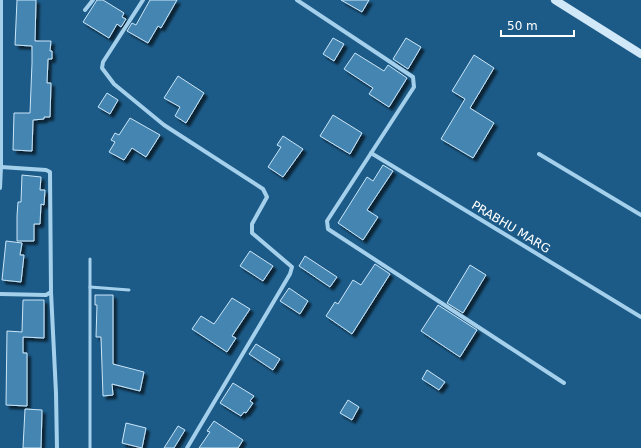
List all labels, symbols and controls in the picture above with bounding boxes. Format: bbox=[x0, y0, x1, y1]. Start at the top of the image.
scale bar bbox=[501, 12, 574, 38]
text: 50 m bbox=[507, 19, 538, 33]
street label: PRABHU MARG bbox=[469, 198, 553, 256]

